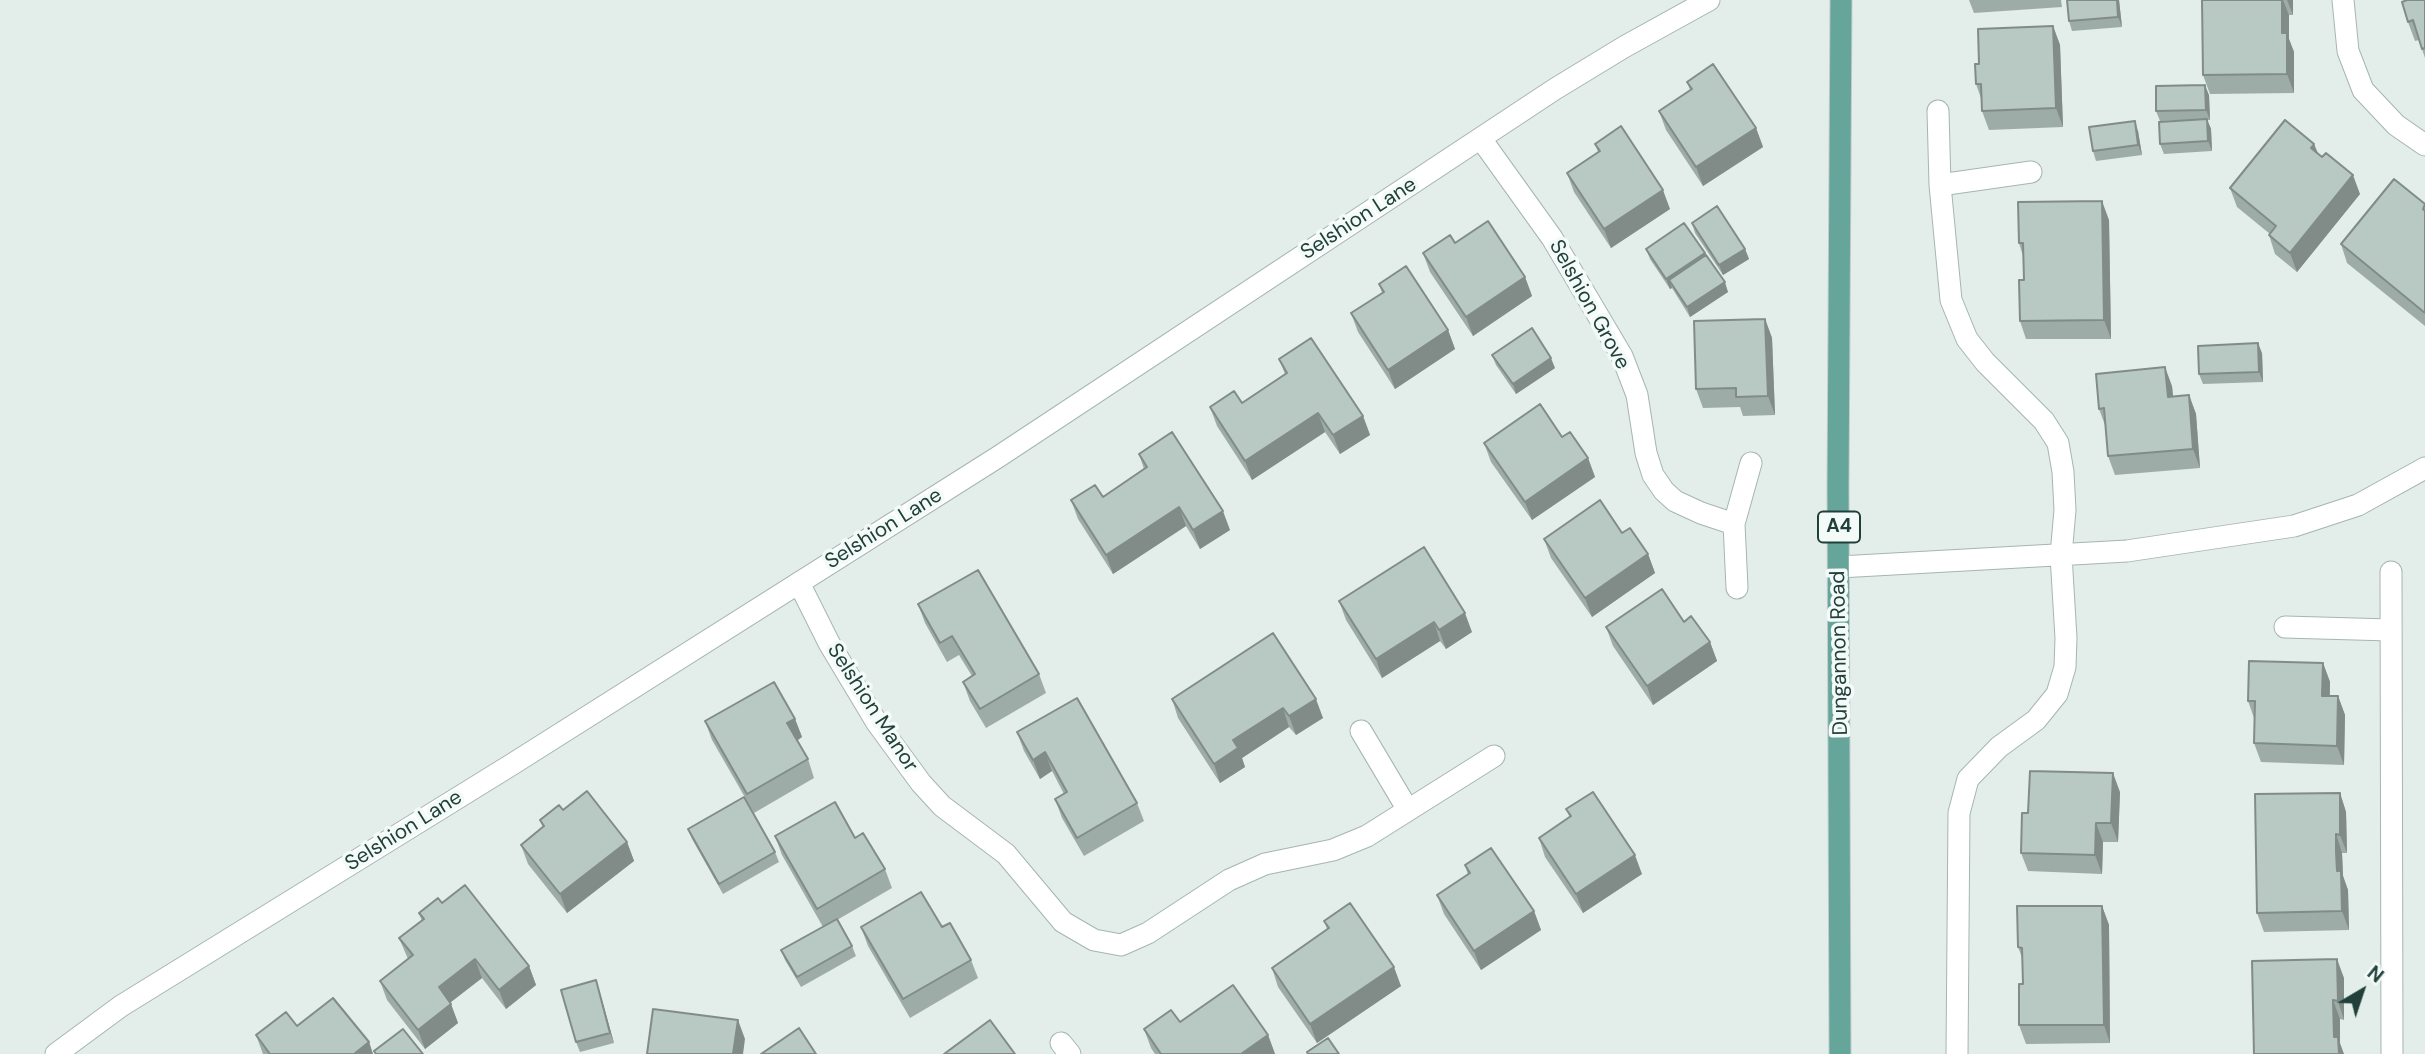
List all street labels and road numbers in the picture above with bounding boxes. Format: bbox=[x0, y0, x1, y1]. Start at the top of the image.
street label: Selshion Lane bbox=[1296, 172, 1422, 266]
street label: Selshion Grove bbox=[1543, 236, 1635, 374]
street label: Selshion Lane bbox=[821, 483, 947, 575]
road number: A4 bbox=[1818, 512, 1860, 542]
street label: Dungannon Road bbox=[1826, 570, 1854, 736]
street label: Selshion Manor bbox=[821, 639, 923, 777]
street label: Selshion Lane bbox=[341, 785, 467, 877]

